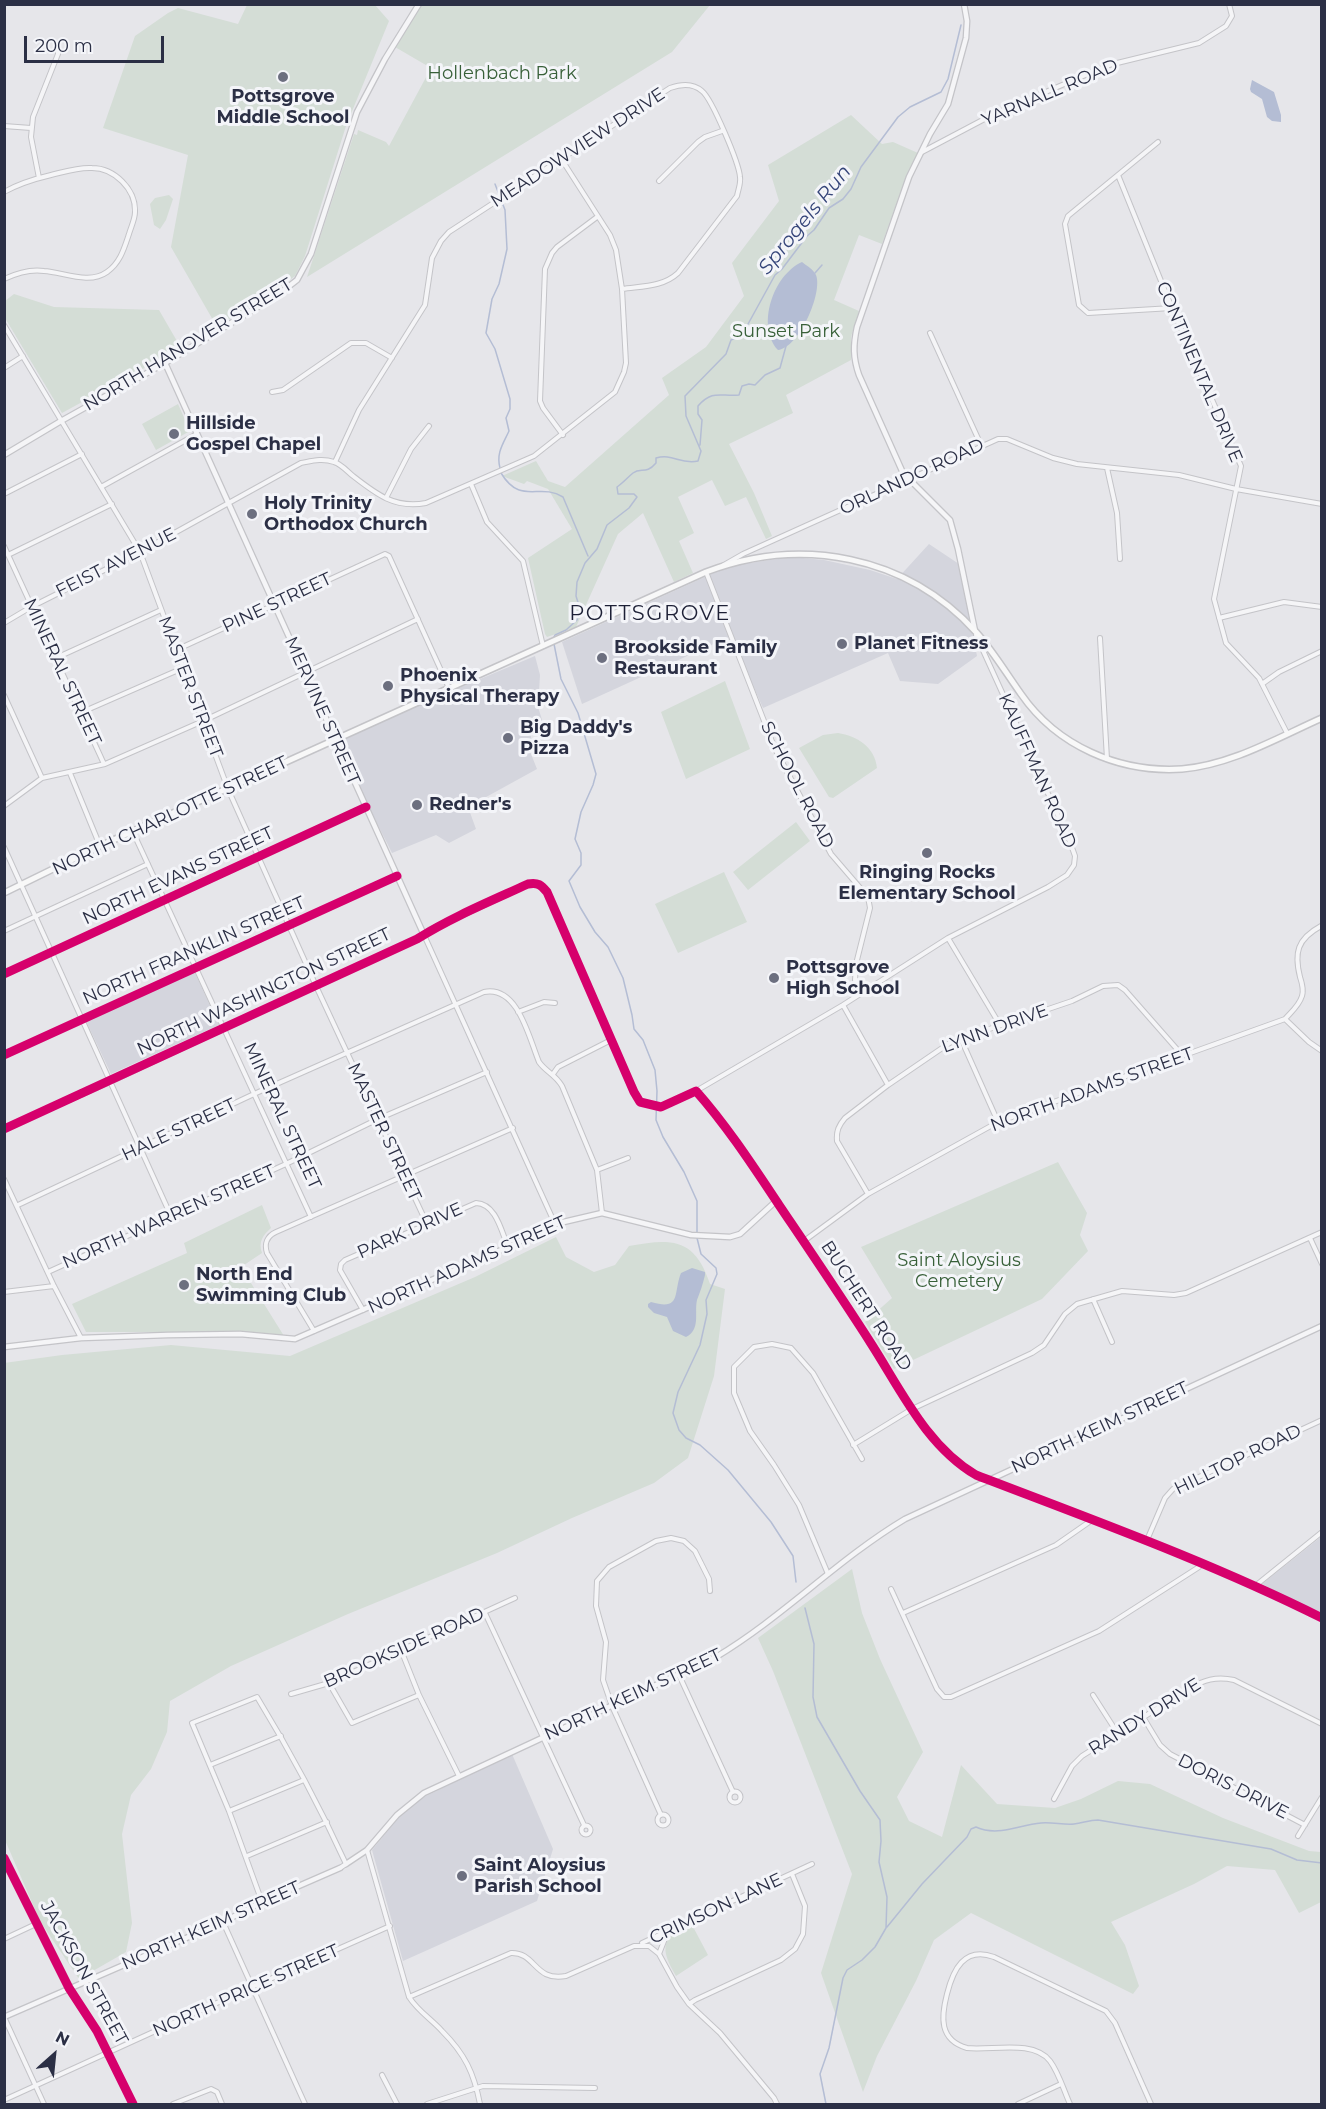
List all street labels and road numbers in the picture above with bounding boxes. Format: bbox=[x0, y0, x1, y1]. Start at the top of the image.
street label: YARNALL ROAD bbox=[979, 55, 1121, 131]
street label: MEADOWVIEW DRIVE bbox=[487, 84, 669, 212]
street label: NORTH HANOVER STREET bbox=[80, 274, 296, 416]
street label: CONTINENTAL DRIVE bbox=[1151, 278, 1247, 466]
street label: ORLANDO ROAD bbox=[836, 434, 988, 520]
street label: FEIST AVENUE bbox=[52, 523, 180, 603]
street label: PINE STREET bbox=[219, 568, 335, 638]
street label: MINERAL STREET bbox=[19, 595, 105, 749]
street label: MASTER STREET bbox=[153, 613, 227, 761]
street label: MERVINE STREET bbox=[280, 634, 364, 788]
street label: KAUFFMAN ROAD bbox=[993, 690, 1081, 852]
street label: SCHOOL ROAD bbox=[756, 718, 838, 852]
street label: NORTH CHARLOTTE STREET bbox=[49, 752, 291, 880]
street label: NORTH EVANS STREET bbox=[79, 822, 277, 930]
street label: NORTH FRANKLIN STREET bbox=[80, 892, 308, 1010]
street label: NORTH WASHINGTON STREET bbox=[134, 924, 394, 1060]
street label: LYNN DRIVE bbox=[939, 1000, 1051, 1058]
street label: MINERAL STREET bbox=[239, 1039, 325, 1193]
street label: NORTH ADAMS STREET bbox=[988, 1043, 1196, 1137]
street label: MASTER STREET bbox=[343, 1060, 425, 1204]
street label: HALE STREET bbox=[118, 1094, 240, 1166]
street label: NORTH WARREN STREET bbox=[59, 1160, 279, 1274]
street label: PARK DRIVE bbox=[354, 1198, 466, 1264]
street label: NORTH ADAMS STREET bbox=[365, 1212, 569, 1318]
street label: BUCHERT ROAD bbox=[816, 1237, 916, 1375]
street label: NORTH KEIM STREET bbox=[1008, 1377, 1192, 1479]
street label: HILLTOP ROAD bbox=[1171, 1420, 1305, 1500]
street label: BROOKSIDE ROAD bbox=[321, 1603, 487, 1693]
street label: NORTH KEIM STREET bbox=[541, 1644, 725, 1746]
street label: RANDY DRIVE bbox=[1085, 1674, 1205, 1760]
street label: DORIS DRIVE bbox=[1174, 1750, 1292, 1824]
street label: CRIMSON LANE bbox=[646, 1869, 786, 1949]
street label: NORTH KEIM STREET bbox=[118, 1877, 304, 1975]
street label: JACKSON STREET bbox=[36, 1897, 132, 2049]
street label: NORTH PRICE STREET bbox=[150, 1940, 342, 2042]

